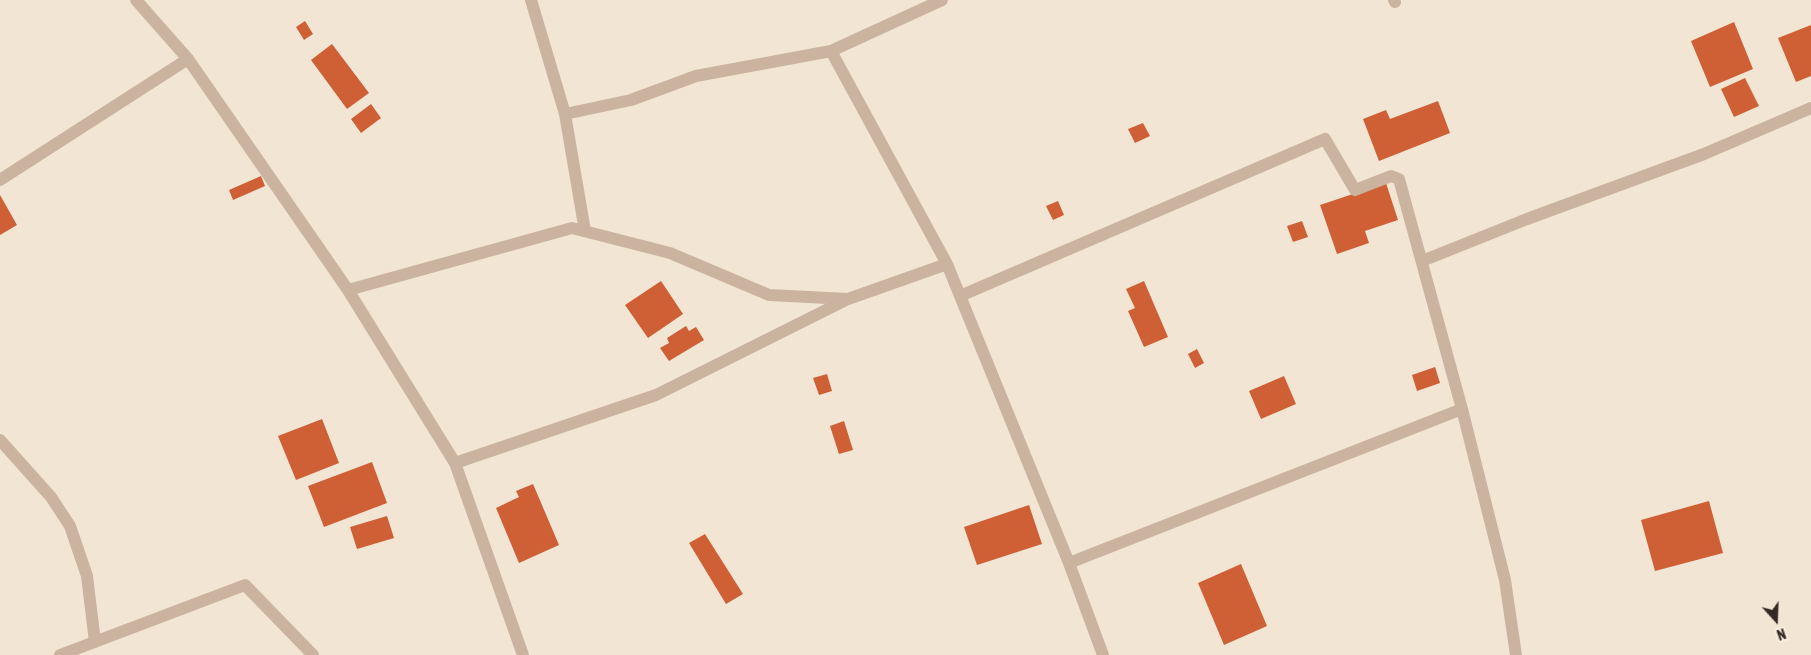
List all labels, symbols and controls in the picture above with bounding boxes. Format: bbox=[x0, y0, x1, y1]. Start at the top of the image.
north arrow bbox=[1751, 595, 1801, 645]
text: N bbox=[1775, 625, 1788, 643]

